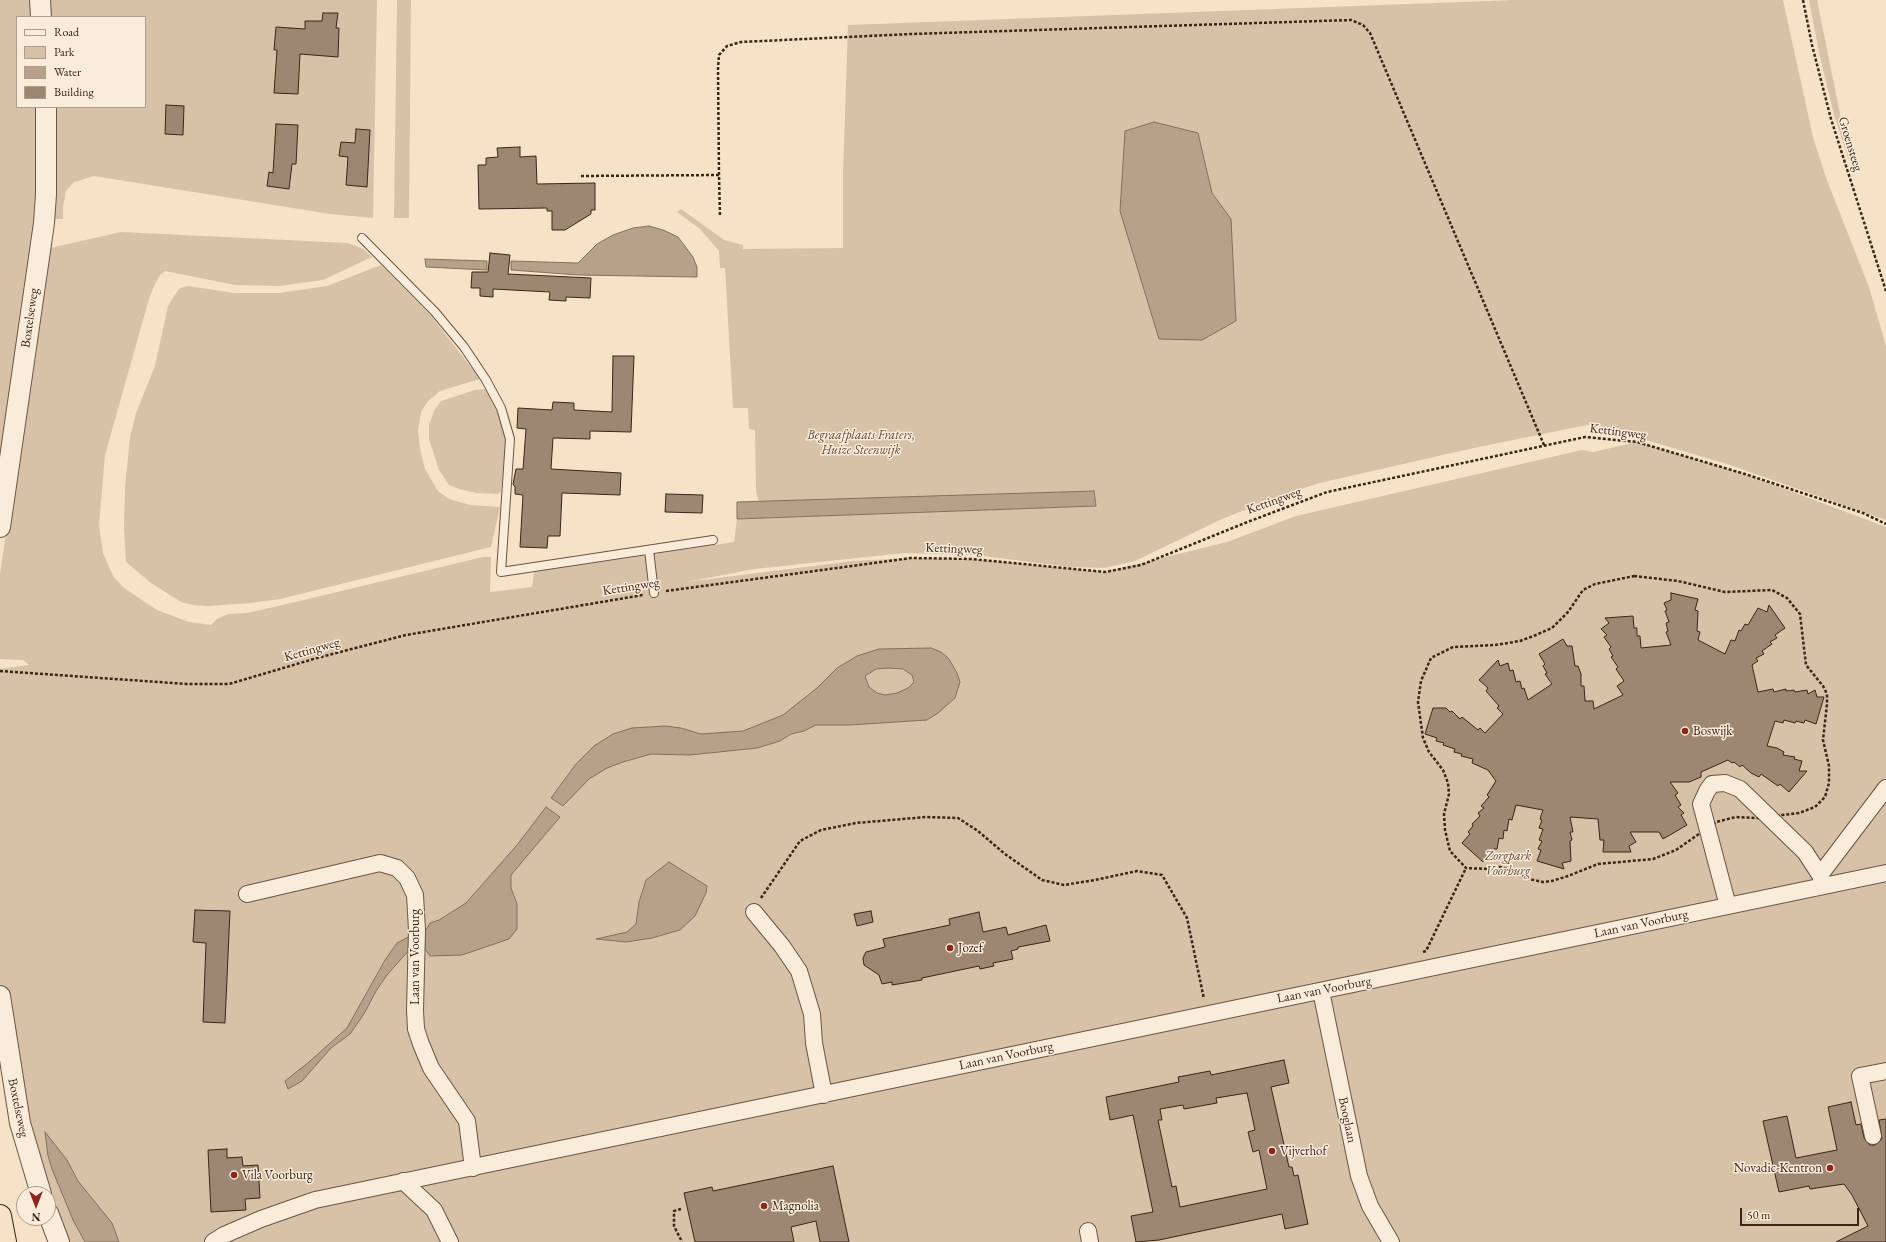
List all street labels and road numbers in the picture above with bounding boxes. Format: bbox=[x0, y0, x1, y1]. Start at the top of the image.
street label: Groensteeg bbox=[1834, 115, 1866, 173]
street label: Boxtelseweg bbox=[18, 287, 42, 349]
street label: Kettingweg bbox=[1589, 421, 1647, 443]
street label: Kettingweg bbox=[1245, 484, 1303, 518]
street label: Kettingweg bbox=[925, 540, 983, 558]
street label: Kettingweg bbox=[602, 575, 660, 599]
street label: Kettingweg bbox=[282, 635, 342, 665]
street label: Laan van Voorburg bbox=[1593, 906, 1689, 942]
street label: Laan van Voorburg bbox=[407, 909, 423, 1005]
street label: Laan van Voorburg bbox=[1276, 973, 1372, 1007]
street label: Laan van Voorburg bbox=[958, 1038, 1054, 1074]
street label: Boxtelseweg bbox=[4, 1077, 32, 1139]
street label: Booglaan bbox=[1335, 1096, 1359, 1144]

